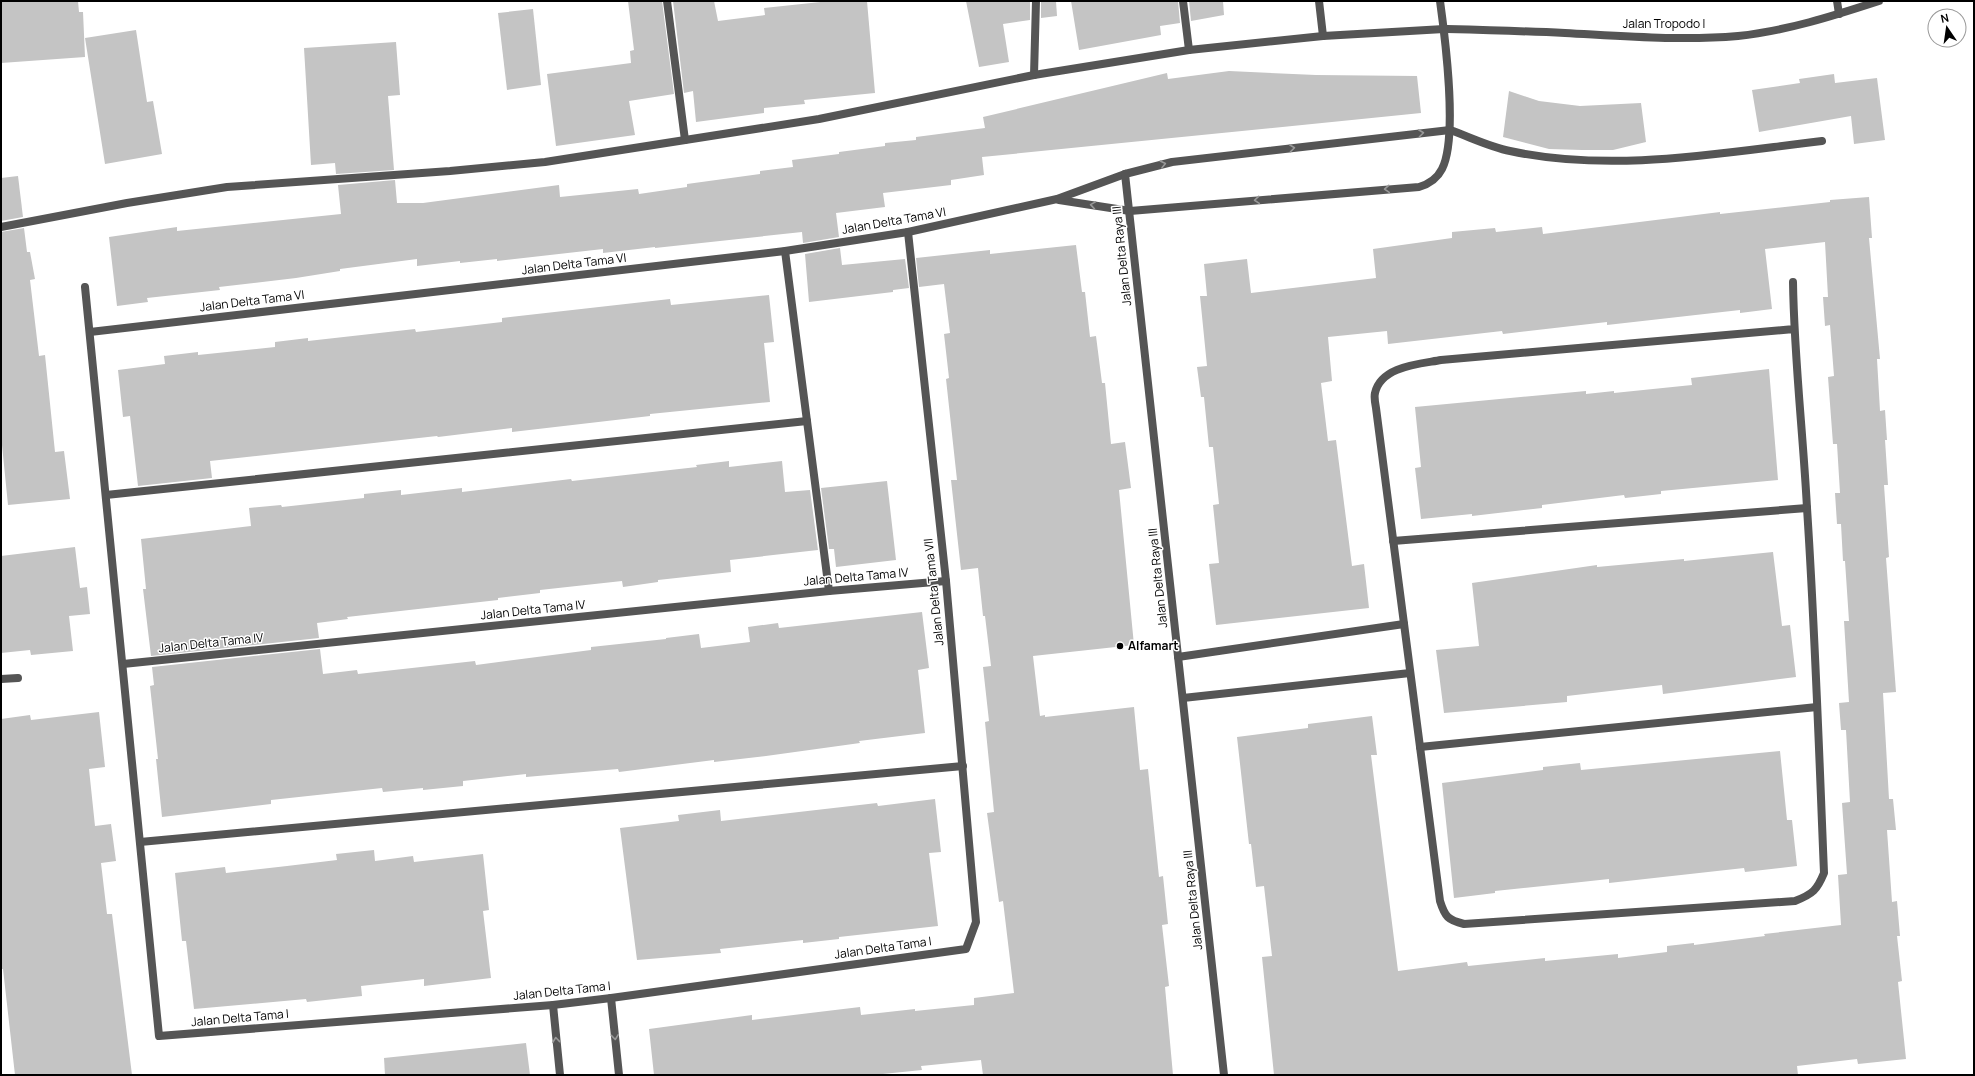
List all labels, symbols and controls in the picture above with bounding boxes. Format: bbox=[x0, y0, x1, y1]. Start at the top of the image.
north arrow bbox=[1927, 8, 1967, 48]
text: N bbox=[1939, 10, 1950, 26]
street label: Jalan Tropodo I bbox=[1623, 15, 1705, 32]
one-way arrow bbox=[1418, 129, 1424, 138]
one-way arrow bbox=[1289, 144, 1295, 153]
one-way arrow bbox=[1159, 160, 1166, 169]
one-way arrow bbox=[1384, 185, 1390, 194]
one-way arrow bbox=[1254, 195, 1260, 204]
one-way arrow bbox=[1090, 201, 1097, 210]
street label: Jalan Delta Tama VI bbox=[841, 203, 947, 238]
street label: Jalan Delta Raya III bbox=[1108, 205, 1135, 307]
street label: Jalan Delta Tama VI bbox=[521, 249, 627, 278]
street label: Jalan Delta Tama VI bbox=[199, 286, 305, 315]
street label: Jalan Delta Raya III bbox=[1144, 527, 1171, 629]
street label: Jalan Delta Tama VII bbox=[919, 537, 948, 647]
street label: Jalan Delta Tama IV bbox=[803, 563, 910, 590]
street label: Jalan Delta Tama IV bbox=[480, 595, 587, 623]
street label: Jalan Delta Tama IV bbox=[158, 628, 265, 656]
place label: Alfamart bbox=[1128, 637, 1178, 654]
marker: Alfamart bbox=[1115, 641, 1125, 651]
street label: Jalan Delta Raya III bbox=[1179, 849, 1206, 951]
street label: Jalan Delta Tama I bbox=[833, 932, 933, 963]
street label: Jalan Delta Tama I bbox=[512, 977, 612, 1004]
street label: Jalan Delta Tama I bbox=[190, 1005, 290, 1030]
one-way arrow bbox=[610, 1034, 619, 1040]
one-way arrow bbox=[552, 1037, 561, 1043]

